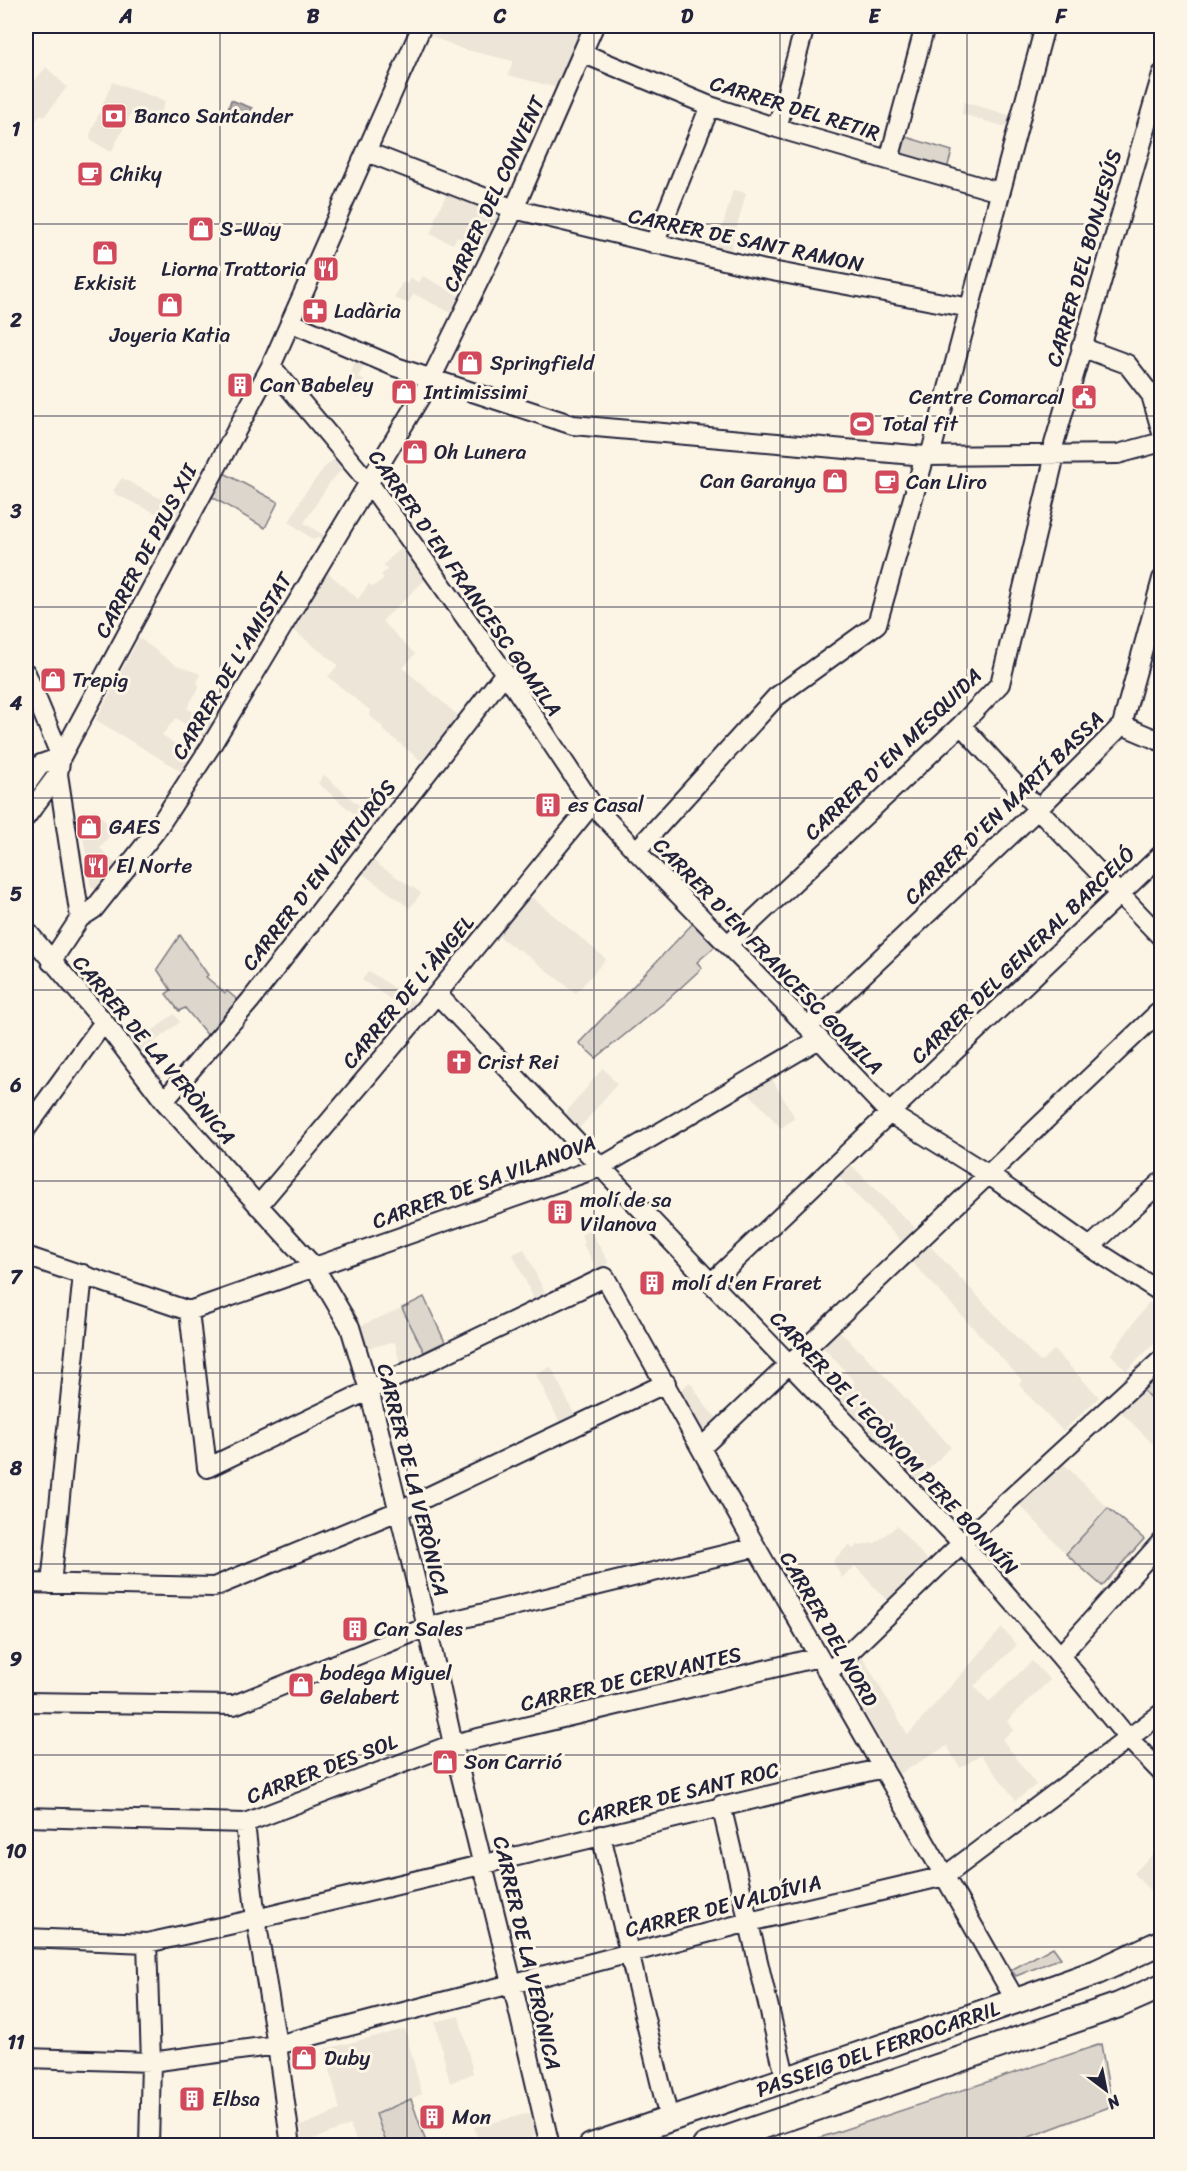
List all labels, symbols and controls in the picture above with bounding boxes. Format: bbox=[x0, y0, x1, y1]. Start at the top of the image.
text: A bbox=[118, 0, 133, 34]
text: B bbox=[307, 0, 320, 34]
text: C bbox=[493, 0, 507, 34]
text: D bbox=[681, 0, 694, 34]
text: E bbox=[868, 0, 881, 34]
text: F bbox=[1055, 0, 1068, 34]
street label: CARRER DEL RETIR bbox=[705, 64, 885, 152]
street label: CARRER DEL CONVENT bbox=[432, 88, 557, 298]
place label: Banco Santander bbox=[134, 97, 294, 135]
bank icon: Banco Santander bbox=[99, 101, 129, 131]
text: 1 bbox=[12, 112, 21, 147]
street label: CARRER DEL BONJESÚS bbox=[1035, 145, 1133, 371]
place label: Chiky bbox=[110, 155, 162, 193]
cafe icon: Chiky bbox=[75, 159, 105, 189]
street label: CARRER DE SANT RAMON bbox=[625, 197, 867, 284]
place label: S-Way bbox=[220, 210, 281, 248]
shop icon: S-Way bbox=[186, 214, 216, 244]
shop icon: Exkisit bbox=[90, 238, 120, 268]
place label: Liorna Trattoria bbox=[161, 250, 306, 288]
restaurant icon: Liorna Trattoria bbox=[311, 254, 341, 284]
place label: Exkisit bbox=[74, 264, 136, 302]
shop icon: Joyeria Katia bbox=[155, 290, 185, 320]
place label: Ladària bbox=[334, 292, 401, 330]
pharmacy icon: Ladària bbox=[300, 296, 330, 326]
text: 2 bbox=[9, 303, 22, 338]
place label: Joyeria Katia bbox=[109, 316, 231, 354]
place label: Springfield bbox=[490, 344, 596, 382]
shop icon: Springfield bbox=[455, 348, 485, 378]
place label: Can Babeley bbox=[260, 366, 374, 404]
building icon: Can Babeley bbox=[225, 370, 255, 400]
place label: Intimissimi bbox=[423, 373, 529, 411]
shop icon: Intimissimi bbox=[389, 377, 419, 407]
place label: Centre Comarcal bbox=[909, 378, 1065, 416]
public building icon: Centre Comarcal bbox=[1069, 382, 1099, 412]
place label: Total fit bbox=[882, 405, 959, 443]
sports icon: Total fit bbox=[847, 409, 877, 439]
place label: Oh Lunera bbox=[434, 433, 527, 471]
shop icon: Oh Lunera bbox=[400, 437, 430, 467]
street label: CARRER D'EN FRANCESC GOMILA bbox=[358, 441, 572, 725]
street label: CARRER DE PIUS XII bbox=[84, 455, 209, 645]
place label: Can Garanya bbox=[700, 462, 816, 500]
place label: Can Lliro bbox=[906, 463, 987, 501]
shop icon: Can Garanya bbox=[820, 466, 850, 496]
cafe icon: Can Lliro bbox=[872, 467, 902, 497]
text: 3 bbox=[10, 494, 22, 529]
street label: CARRER DE L'AMISTAT bbox=[161, 564, 304, 767]
street label: CARRER D'EN MESQUIDA bbox=[795, 658, 991, 850]
place label: Trepig bbox=[72, 661, 129, 699]
shop icon: Trepig bbox=[38, 665, 68, 695]
text: 4 bbox=[9, 686, 23, 721]
street label: CARRER D'EN MARTÍ BASSA bbox=[895, 702, 1113, 914]
street label: CARRER D'EN VENTURÓS bbox=[232, 771, 406, 979]
place label: es Casal bbox=[568, 786, 645, 824]
building icon: es Casal bbox=[533, 790, 563, 820]
place label: GAES bbox=[109, 808, 161, 846]
shop icon: GAES bbox=[74, 812, 104, 842]
street label: CARRER D'EN FRANCESC GOMILA bbox=[643, 828, 893, 1084]
street label: CARRER DEL GENERAL BARCELÓ bbox=[901, 837, 1145, 1073]
place label: El Norte bbox=[116, 847, 192, 885]
restaurant icon: El Norte bbox=[81, 851, 111, 881]
text: 5 bbox=[10, 877, 22, 912]
street label: CARRER DE L'ÀNGEL bbox=[332, 906, 484, 1078]
street label: CARRER DE LA VERÒNICA bbox=[63, 946, 245, 1154]
place label: Crist Rei bbox=[478, 1043, 560, 1081]
church icon: Crist Rei bbox=[444, 1047, 474, 1077]
text: 6 bbox=[9, 1068, 22, 1103]
street label: CARRER DE SA VILANOVA bbox=[367, 1124, 601, 1240]
place label: molí de sa Vilanova bbox=[580, 1181, 672, 1243]
building icon: molí de sa Vilanova bbox=[545, 1197, 575, 1227]
text: 7 bbox=[10, 1260, 23, 1295]
place label: molí d'en Fraret bbox=[672, 1264, 822, 1302]
building icon: molí d'en Fraret bbox=[637, 1268, 667, 1298]
street label: CARRER DE L'ECÒNOM PERE BONNÍN bbox=[760, 1301, 1028, 1585]
street label: CARRER DE LA VERÒNICA bbox=[366, 1359, 460, 1601]
text: 8 bbox=[9, 1451, 23, 1486]
street label: CARRER DEL NORD bbox=[769, 1544, 889, 1715]
place label: Can Sales bbox=[374, 1610, 463, 1648]
building icon: Can Sales bbox=[340, 1614, 370, 1644]
street label: CARRER DE CERVANTES bbox=[517, 1635, 745, 1723]
text: 9 bbox=[10, 1642, 22, 1677]
place label: bodega Miguel Gelabert bbox=[320, 1654, 453, 1716]
shop icon: bodega Miguel Gelabert bbox=[286, 1670, 316, 1700]
street label: CARRER DES SOL bbox=[241, 1723, 403, 1815]
place label: Son Carrió bbox=[464, 1743, 562, 1781]
shop icon: Son Carrió bbox=[430, 1747, 460, 1777]
street label: CARRER DE SANT ROC bbox=[573, 1751, 783, 1837]
street label: CARRER DE LA VERÒNICA bbox=[482, 1832, 572, 2074]
text: 10 bbox=[5, 1834, 27, 1869]
street label: CARRER DE VALDÍVIA bbox=[621, 1863, 825, 1949]
street label: PASSEIG DEL FERROCARRIL bbox=[751, 1989, 1005, 2109]
text: 11 bbox=[7, 2025, 25, 2060]
place label: Duby bbox=[324, 2039, 370, 2077]
shop icon: Duby bbox=[289, 2043, 319, 2073]
north arrow bbox=[1076, 2060, 1136, 2120]
place label: Elbsa bbox=[212, 2080, 260, 2118]
building icon: Elbsa bbox=[177, 2084, 207, 2114]
text: N bbox=[1101, 2087, 1127, 2118]
place label: Mon bbox=[452, 2098, 491, 2136]
building icon: Mon bbox=[417, 2102, 447, 2132]

